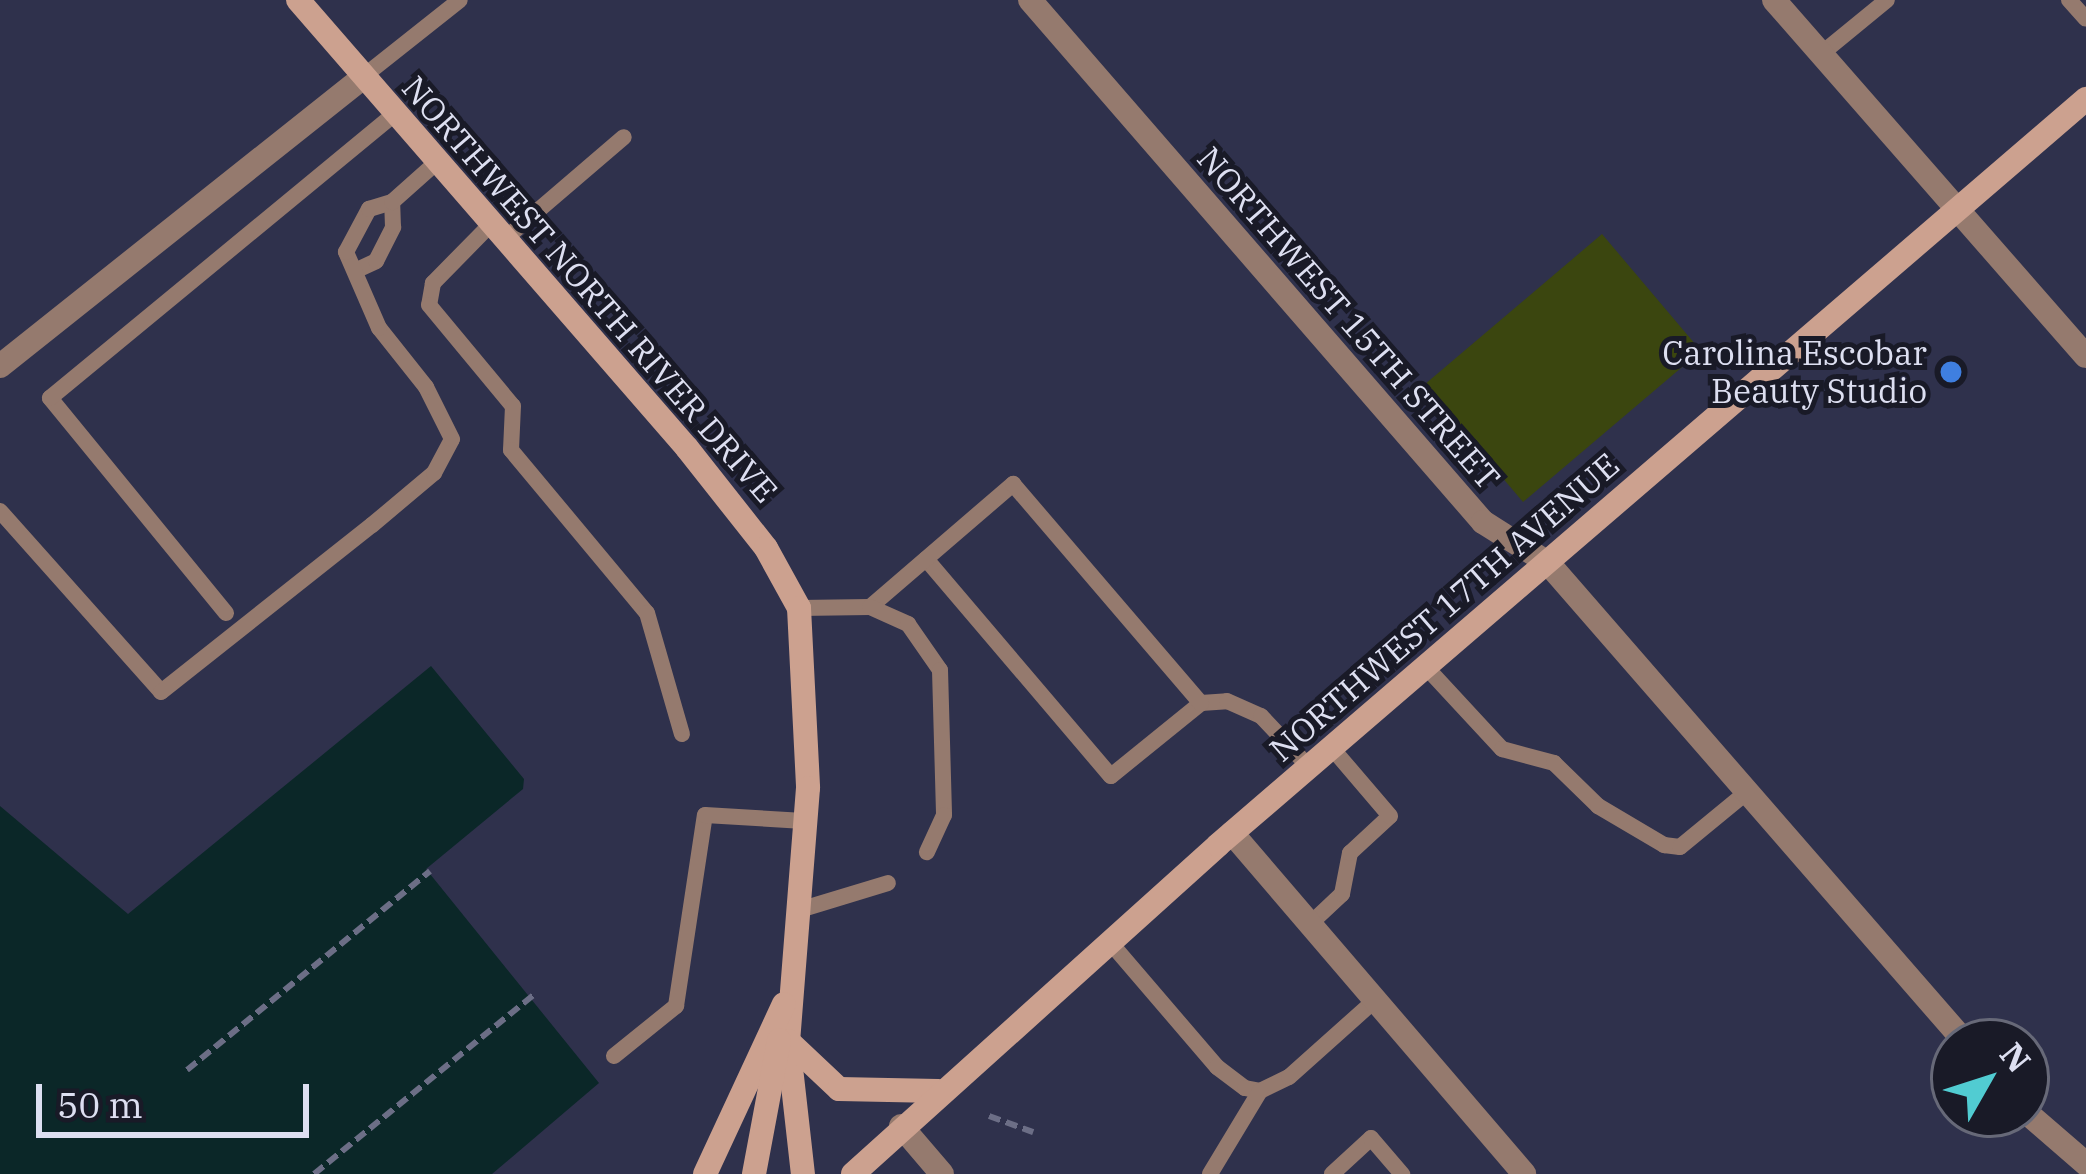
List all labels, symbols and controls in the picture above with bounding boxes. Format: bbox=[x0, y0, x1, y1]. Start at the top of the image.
street label: NORTHWEST NORTH RIVER DRIVE bbox=[394, 68, 786, 510]
street label: NORTHWEST 15TH STREET bbox=[1190, 139, 1508, 497]
place label: Carolina Escobar Beauty Studio bbox=[1662, 333, 1927, 411]
marker: Carolina Escobar Beauty Studio bbox=[1938, 359, 1964, 385]
street label: NORTHWEST 17TH AVENUE bbox=[1261, 445, 1627, 769]
north arrow bbox=[1930, 1018, 2050, 1138]
text: N bbox=[1991, 1033, 2041, 1081]
scale bar bbox=[42, 1060, 315, 1134]
text: 50 m bbox=[57, 1081, 143, 1128]

